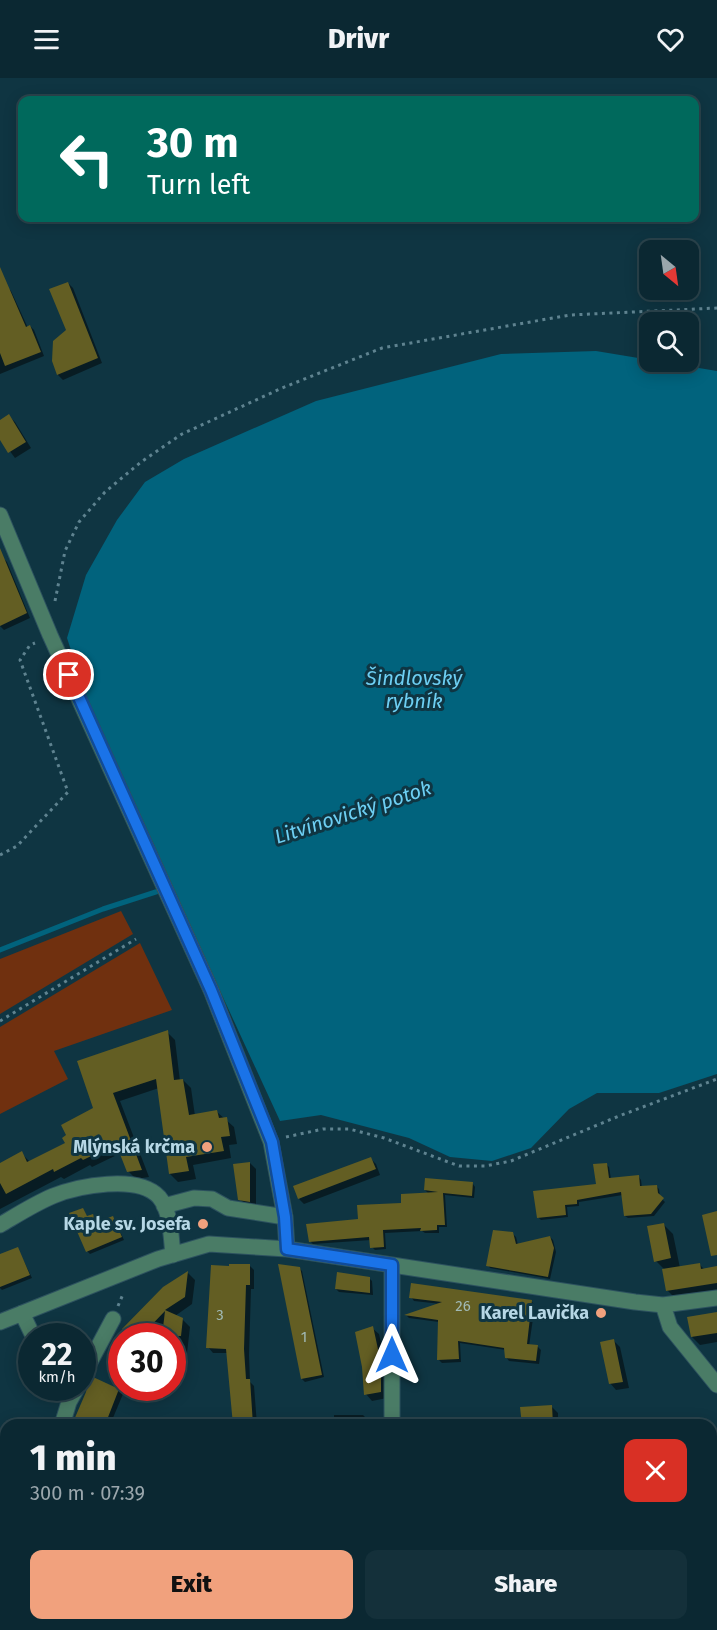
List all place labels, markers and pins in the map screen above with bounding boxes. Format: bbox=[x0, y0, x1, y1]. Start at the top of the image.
pin bbox=[43, 649, 94, 700]
place label: Mlýnská krčma bbox=[73, 1136, 195, 1158]
marker: Mlýnská krčma bbox=[200, 1140, 214, 1154]
place label: Kaple sv. Josefa bbox=[64, 1213, 191, 1235]
marker: Kaple sv. Josefa bbox=[196, 1217, 210, 1231]
place label: Karel Lavička bbox=[481, 1302, 589, 1324]
marker: Karel Lavička bbox=[594, 1306, 608, 1320]

